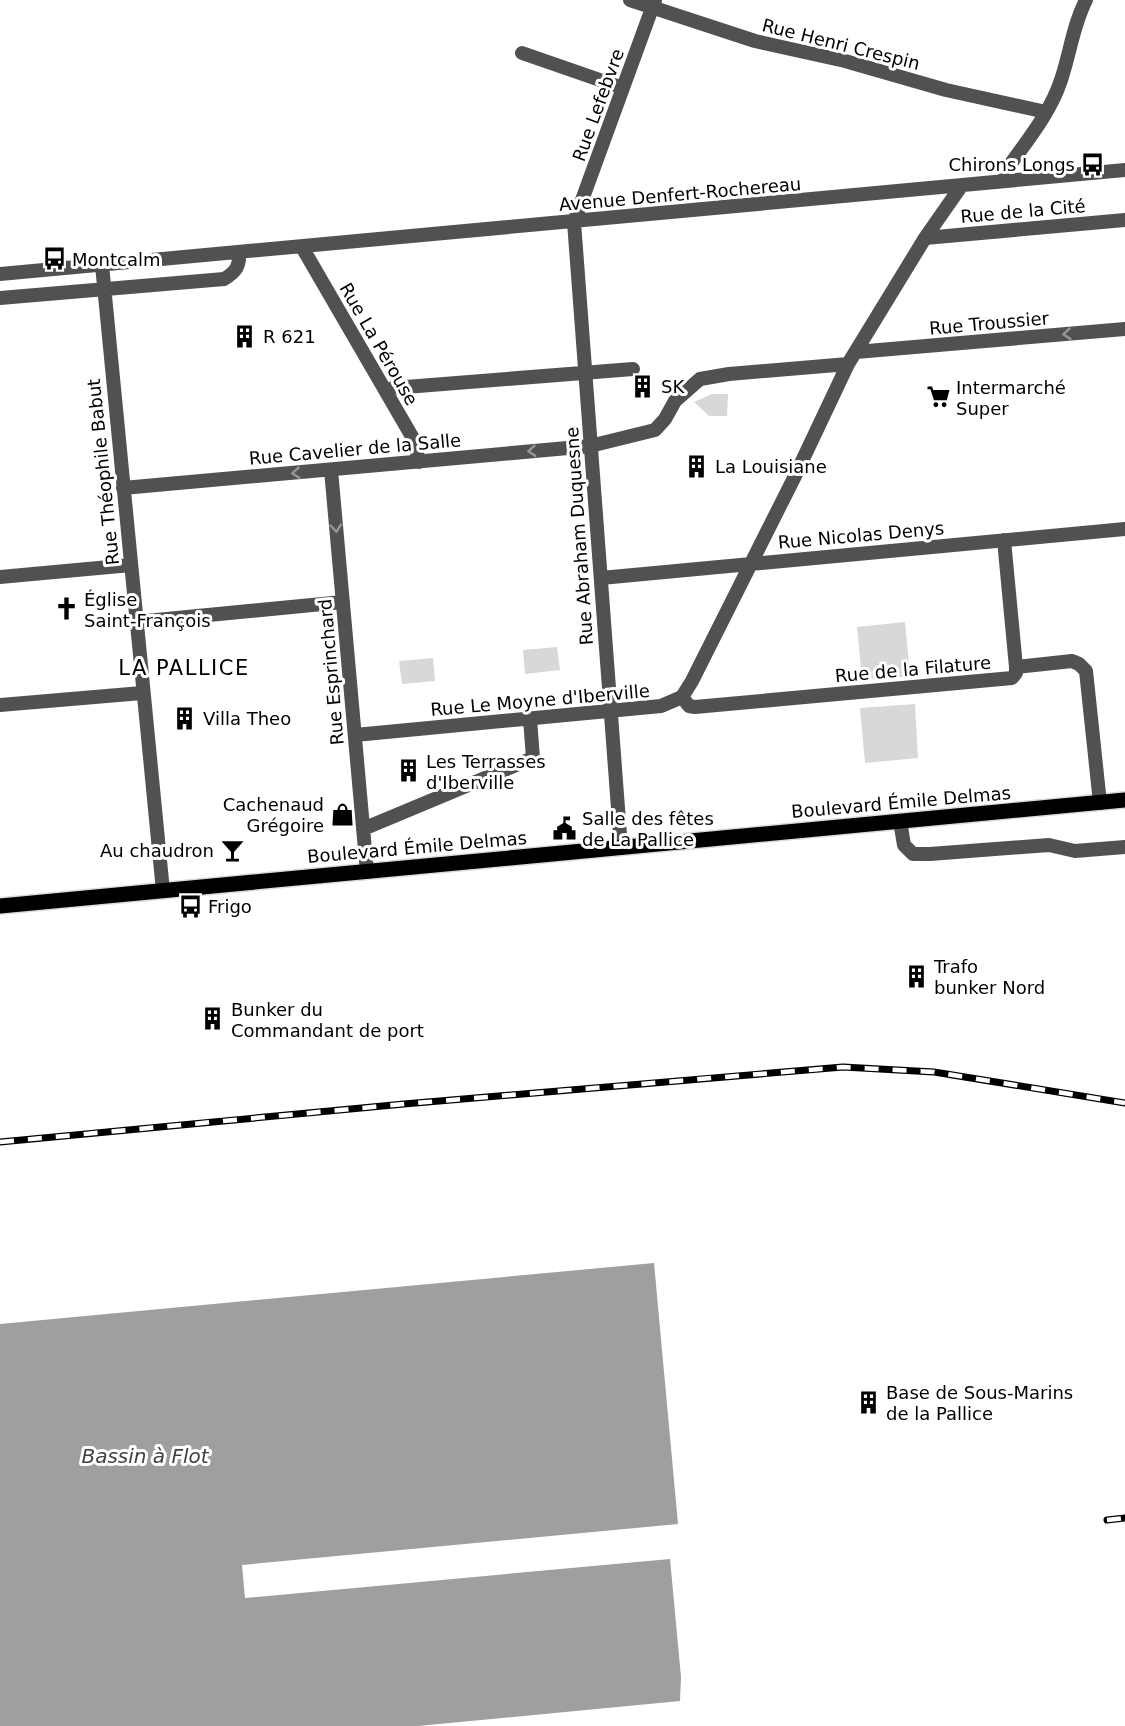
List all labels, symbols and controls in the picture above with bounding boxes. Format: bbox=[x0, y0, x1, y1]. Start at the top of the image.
street label: Rue Henri Crespin bbox=[760, 14, 922, 74]
street label: Rue Lefebvre bbox=[568, 46, 628, 164]
bus stop icon: Chirons Longs bbox=[1080, 151, 1106, 177]
place label: Chirons Longs bbox=[949, 154, 1075, 175]
street label: Avenue Denfert-Rochereau bbox=[558, 173, 802, 215]
street label: Rue de la Cité bbox=[960, 195, 1086, 227]
bus stop icon: Montcalm bbox=[41, 246, 67, 272]
place label: Montcalm bbox=[72, 249, 160, 270]
street label: Rue La Pérouse bbox=[335, 279, 423, 409]
street label: Rue Troussier bbox=[928, 307, 1050, 339]
building icon: R 621 bbox=[232, 323, 258, 349]
place label: R 621 bbox=[263, 326, 316, 347]
one-way arrow bbox=[1062, 327, 1071, 340]
building icon: SK bbox=[630, 373, 656, 399]
place label: SK bbox=[661, 376, 685, 397]
place label: Intermarché Super bbox=[956, 377, 1066, 419]
street label: Rue Théophile Babut bbox=[83, 378, 123, 566]
supermarket icon: Intermarché Super bbox=[925, 384, 951, 410]
street label: Rue Abraham Duquesne bbox=[561, 426, 597, 646]
street label: Rue Cavelier de la Salle bbox=[248, 429, 462, 469]
one-way arrow bbox=[528, 444, 537, 457]
building icon: La Louisiane bbox=[684, 453, 710, 479]
place label: La Louisiane bbox=[715, 456, 827, 477]
one-way arrow bbox=[292, 466, 301, 479]
street label: Rue Nicolas Denys bbox=[777, 517, 945, 553]
one-way arrow bbox=[329, 523, 342, 532]
place label: Église Saint-François bbox=[84, 589, 211, 631]
church icon: Église Saint-François bbox=[53, 596, 79, 622]
street label: Rue Esprinchard bbox=[314, 598, 348, 746]
street label: Rue de la Filature bbox=[834, 652, 992, 686]
district label: LA PALLICE bbox=[118, 656, 250, 680]
street label: Rue Le Moyne d'Iberville bbox=[429, 680, 651, 720]
building icon: Villa Theo bbox=[172, 705, 198, 731]
place label: Villa Theo bbox=[203, 708, 291, 729]
place label: Les Terrasses d'Iberville bbox=[426, 751, 546, 793]
building icon: Les Terrasses d'Iberville bbox=[395, 758, 421, 784]
street label: Boulevard Émile Delmas bbox=[790, 782, 1012, 822]
place label: Cachenaud Grégoire bbox=[223, 794, 324, 836]
shop icon: Cachenaud Grégoire bbox=[329, 801, 355, 827]
place label: Salle des fêtes de La Pallice bbox=[582, 808, 714, 850]
public building icon: Salle des fêtes de La Pallice bbox=[551, 815, 577, 841]
street label: Boulevard Émile Delmas bbox=[306, 827, 528, 867]
bar icon: Au chaudron bbox=[219, 837, 245, 863]
place label: Au chaudron bbox=[100, 840, 214, 861]
bus stop icon: Frigo bbox=[177, 893, 203, 919]
place label: Frigo bbox=[208, 896, 252, 917]
place label: Trafo bunker Nord bbox=[933, 956, 1045, 998]
building icon: Trafo bunker Nord bbox=[903, 963, 929, 989]
place label: Bunker du Commandant de port bbox=[231, 999, 424, 1041]
building icon: Bunker du Commandant de port bbox=[200, 1006, 226, 1032]
place label: Base de Sous-Marins de la Pallice bbox=[886, 1382, 1073, 1424]
building icon: Base de Sous-Marins de la Pallice bbox=[855, 1389, 881, 1415]
water label: Bassin à Flot bbox=[81, 1444, 210, 1468]

